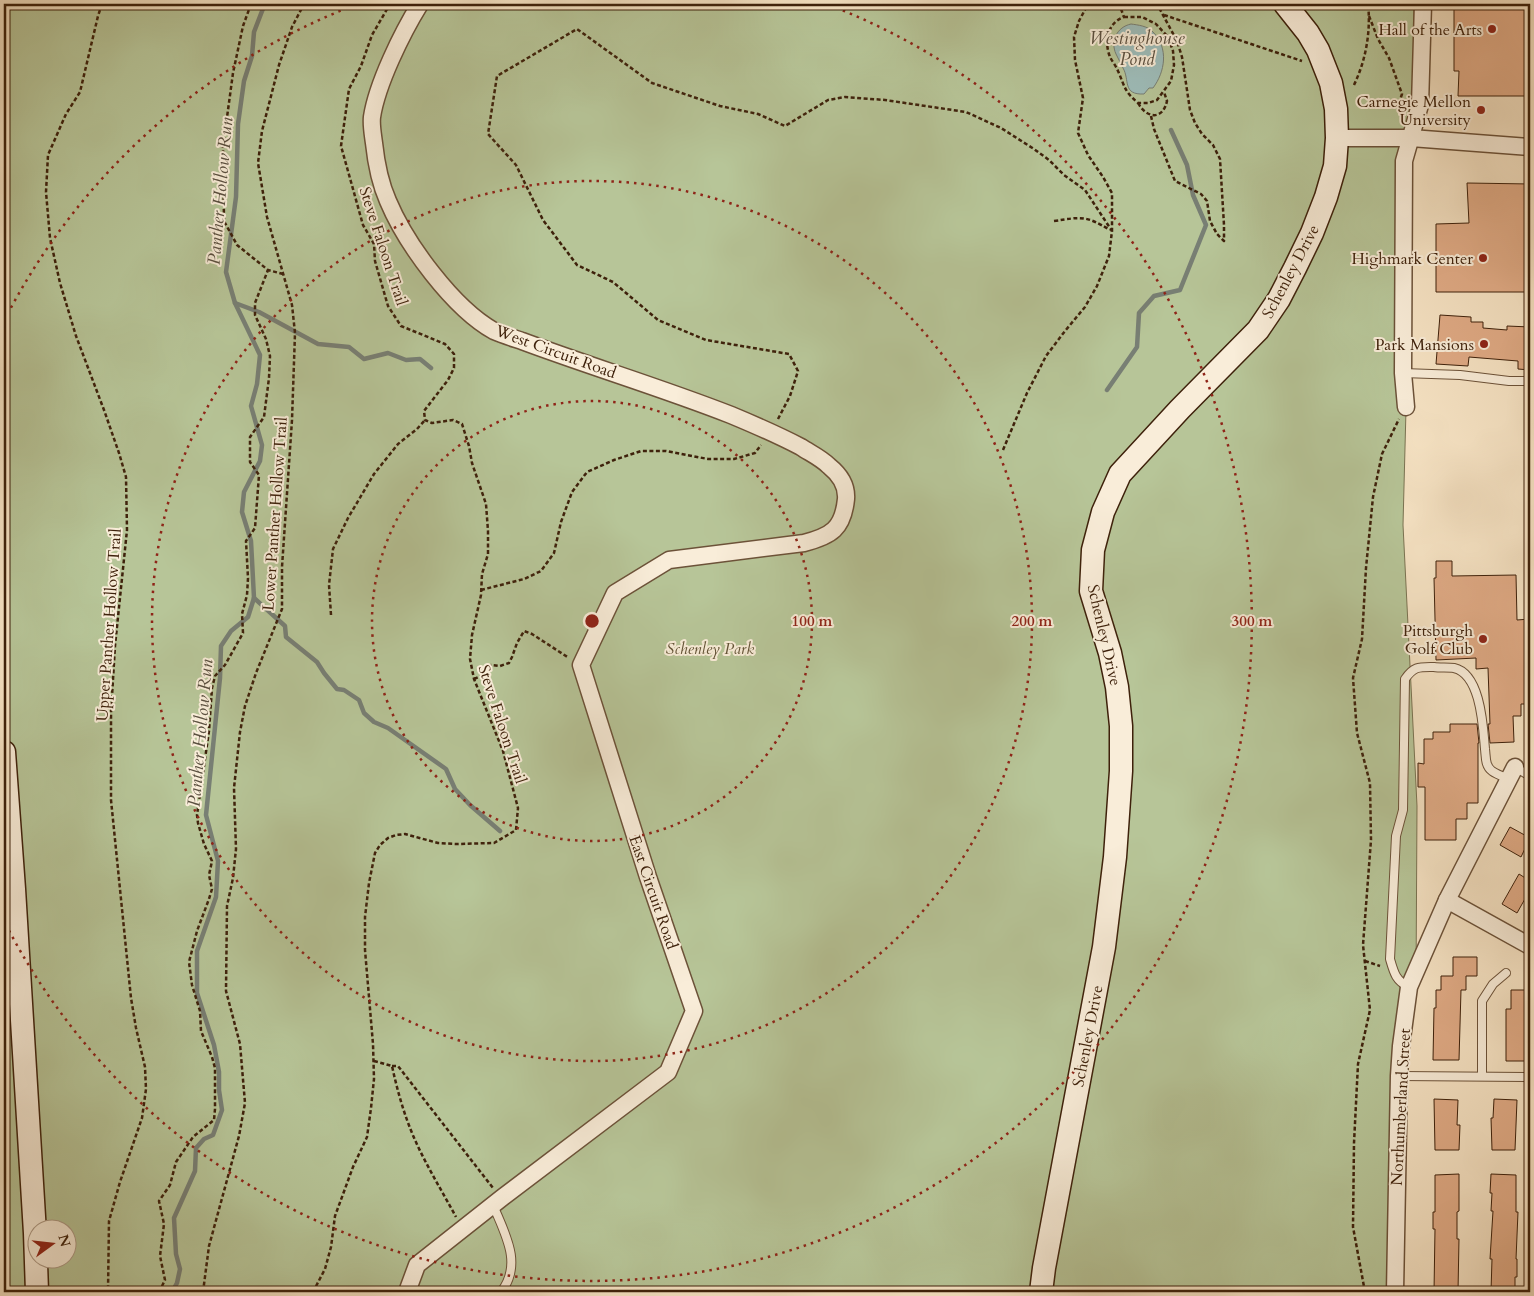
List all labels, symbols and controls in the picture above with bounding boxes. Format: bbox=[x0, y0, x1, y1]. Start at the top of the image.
place label: Hall of the Arts bbox=[1378, 19, 1482, 41]
marker: Hall of the Arts bbox=[1486, 23, 1498, 35]
water label: Westinghouse Pond bbox=[1089, 26, 1186, 72]
place label: Carnegie Mellon University bbox=[1356, 91, 1472, 131]
marker: Carnegie Mellon University bbox=[1475, 104, 1487, 116]
water label: Panther Hollow Run bbox=[202, 116, 239, 266]
street label: Steve Faloon Trail bbox=[353, 184, 413, 309]
street label: Schenley Drive bbox=[1257, 221, 1325, 322]
place label: Highmark Center bbox=[1351, 248, 1473, 270]
marker: Highmark Center bbox=[1477, 252, 1489, 264]
street label: West Circuit Road bbox=[491, 319, 620, 384]
place label: Park Mansions bbox=[1375, 334, 1474, 356]
marker: Park Mansions bbox=[1478, 338, 1490, 350]
street label: Lower Panther Hollow Trail bbox=[257, 416, 293, 612]
street label: Upper Panther Hollow Trail bbox=[91, 528, 127, 722]
street label: Schenley Drive bbox=[1082, 582, 1126, 688]
text: 100 m bbox=[792, 611, 833, 631]
text: 200 m bbox=[1012, 611, 1053, 631]
text: 300 m bbox=[1232, 611, 1273, 631]
centre of rings bbox=[583, 612, 601, 630]
place label: Pittsburgh Golf Club bbox=[1403, 620, 1473, 660]
marker: Pittsburgh Golf Club bbox=[1477, 633, 1489, 645]
park label: Schenley Park bbox=[666, 638, 754, 660]
water label: Panther Hollow Run bbox=[182, 658, 219, 808]
street label: Steve Faloon Trail bbox=[472, 662, 532, 787]
street label: East Circuit Road bbox=[623, 832, 683, 953]
street label: Schenley Drive bbox=[1067, 983, 1109, 1089]
street label: Northumberland Street bbox=[1386, 1028, 1416, 1186]
north arrow bbox=[28, 1218, 78, 1268]
text: N bbox=[53, 1232, 75, 1249]

